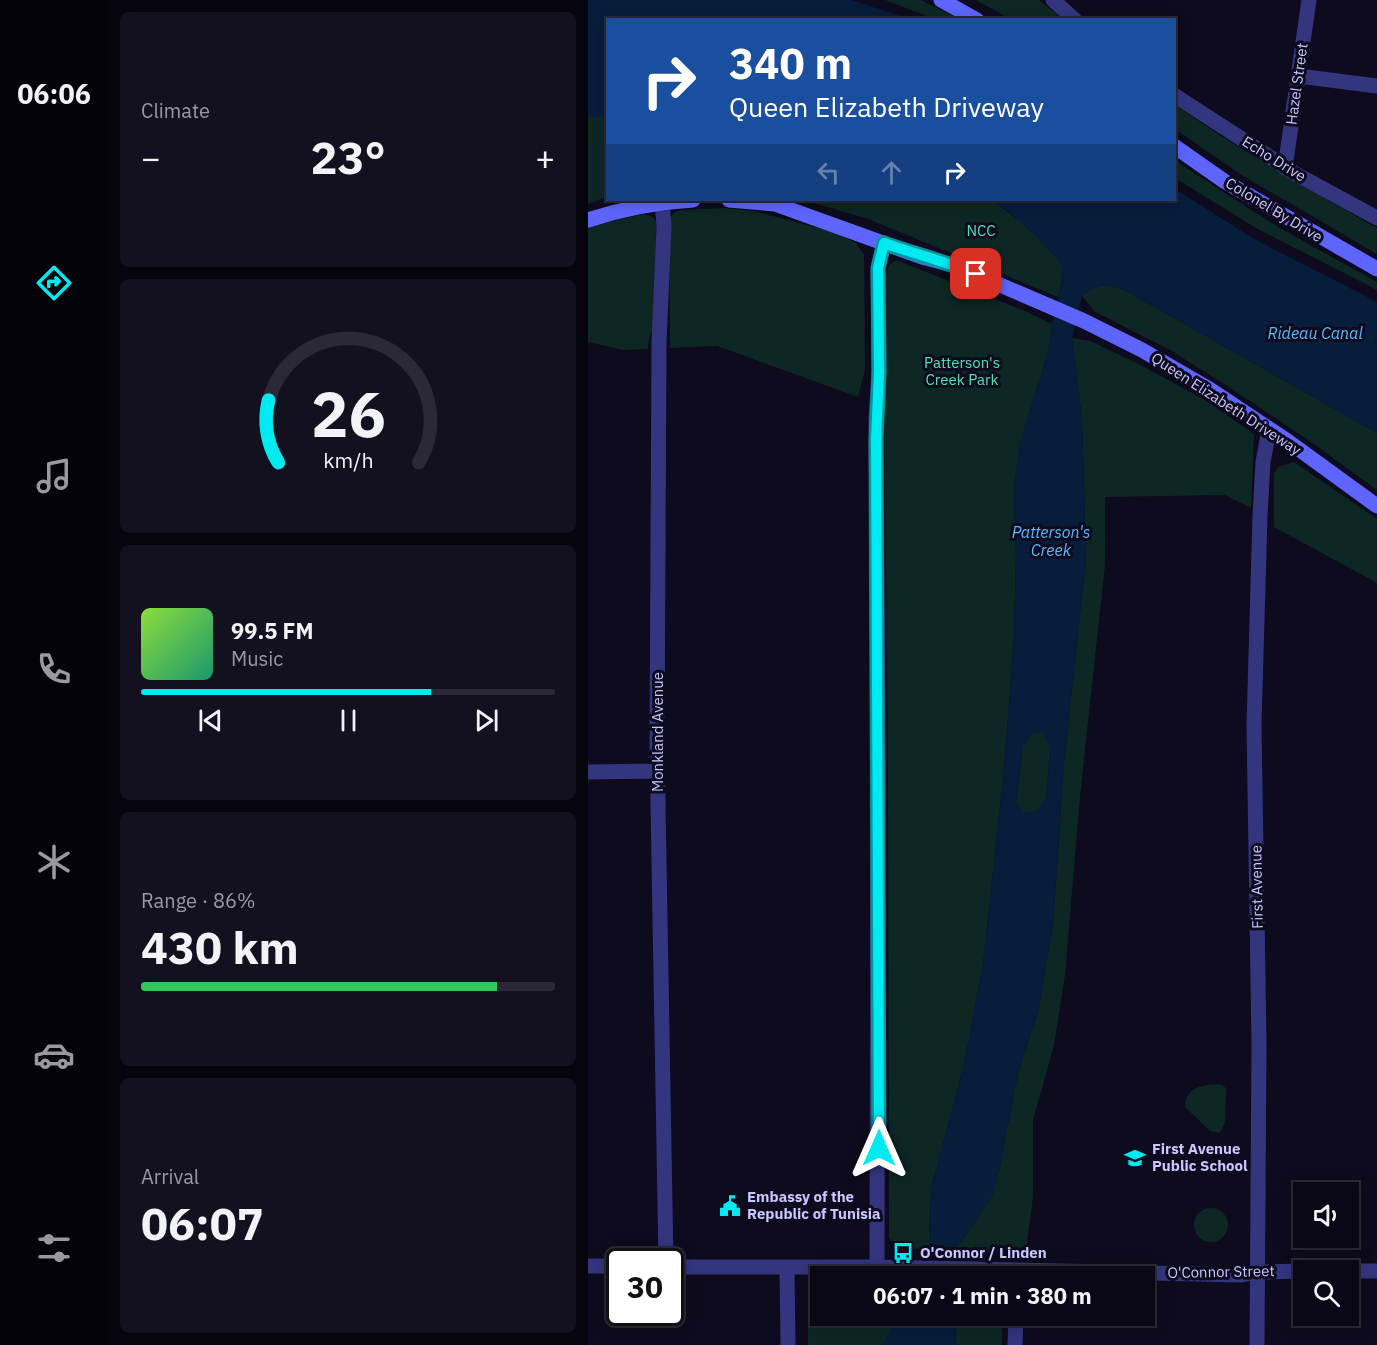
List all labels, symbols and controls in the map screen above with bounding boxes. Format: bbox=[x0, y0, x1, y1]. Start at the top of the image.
text: 340 m bbox=[729, 36, 852, 91]
icon: right bbox=[630, 42, 708, 120]
street label: Hazel Street bbox=[1281, 42, 1312, 126]
text: 06:06 bbox=[17, 76, 91, 111]
text: Queen Elizabeth Driveway bbox=[729, 89, 1044, 124]
text: Climate bbox=[141, 97, 210, 124]
text: 23° bbox=[310, 128, 386, 186]
street label: Echo Drive bbox=[1239, 132, 1310, 186]
text: − bbox=[141, 136, 161, 179]
text: + bbox=[535, 136, 555, 179]
icon: left bbox=[812, 156, 845, 189]
icon: ahead bbox=[875, 156, 908, 189]
icon: right bbox=[938, 156, 971, 189]
street label: Colonel By Drive bbox=[1222, 173, 1326, 246]
park label: NCC bbox=[966, 221, 996, 240]
pin bbox=[950, 248, 1001, 299]
icon: arrive bbox=[959, 257, 992, 290]
icon: directions bbox=[33, 262, 75, 304]
water label: Rideau Canal bbox=[1267, 323, 1363, 343]
street label: Queen Elizabeth Driveway bbox=[1148, 348, 1305, 459]
park label: Patterson's Creek Park bbox=[924, 353, 1000, 389]
text: 26 bbox=[311, 373, 385, 454]
text: km/h bbox=[323, 446, 373, 474]
icon: music bbox=[33, 455, 75, 497]
water label: Patterson's Creek bbox=[1012, 522, 1090, 560]
text: 99.5 FM bbox=[231, 616, 314, 645]
text: Music bbox=[231, 645, 283, 672]
icon: phone bbox=[33, 648, 75, 690]
street label: Monkland Avenue bbox=[648, 672, 667, 792]
icon: previous bbox=[194, 704, 227, 737]
icon: pause bbox=[332, 704, 365, 737]
icon: next bbox=[470, 704, 503, 737]
icon: climate bbox=[33, 841, 75, 883]
street label: First Avenue bbox=[1246, 845, 1267, 929]
text: Range · 86% bbox=[141, 887, 256, 914]
text: 430 km bbox=[141, 918, 299, 976]
icon: car bbox=[33, 1034, 75, 1076]
position arrow bbox=[847, 1116, 911, 1180]
place label: First Avenue Public School bbox=[1152, 1139, 1248, 1175]
school or university icon: First Avenue Public School bbox=[1123, 1146, 1147, 1170]
text: Arrival bbox=[141, 1163, 199, 1190]
map controls bbox=[1293, 1182, 1359, 1326]
button: sound bbox=[1293, 1182, 1359, 1248]
place label: Embassy of the Republic of Tunisia bbox=[747, 1187, 881, 1223]
text: 06:07 bbox=[141, 1194, 264, 1252]
public building icon: Embassy of the Republic of Tunisia bbox=[718, 1194, 742, 1218]
icon: filters bbox=[33, 1227, 75, 1269]
bus stop icon: O'Connor / Linden bbox=[891, 1241, 915, 1265]
place label: O'Connor / Linden bbox=[920, 1243, 1047, 1262]
speed limit sign: 30 bbox=[606, 1248, 684, 1326]
button: search bbox=[1293, 1260, 1359, 1326]
street label: O'Connor Street bbox=[1167, 1261, 1275, 1282]
text: 06:07 · 1 min · 380 m bbox=[873, 1281, 1092, 1310]

